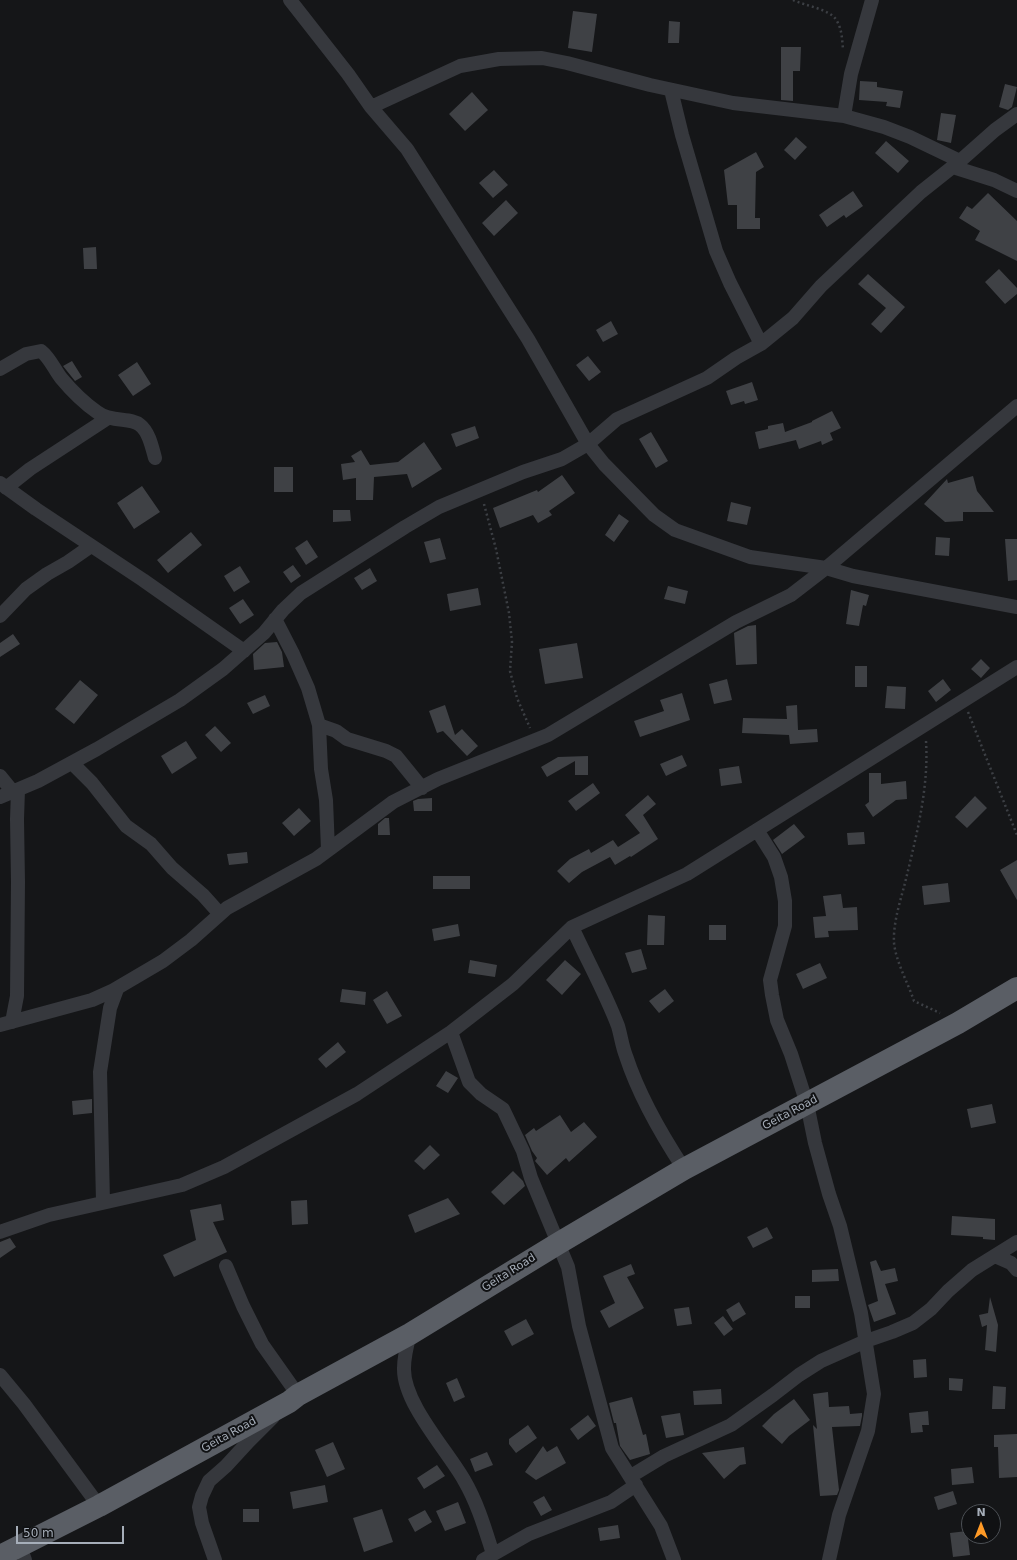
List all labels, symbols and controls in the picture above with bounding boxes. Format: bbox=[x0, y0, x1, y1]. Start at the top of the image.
street label: Geita Road bbox=[760, 1093, 820, 1133]
street label: Geita Road bbox=[480, 1251, 538, 1295]
street label: Geita Road bbox=[199, 1415, 259, 1455]
north arrow bbox=[961, 1504, 1001, 1544]
text: N bbox=[976, 1506, 986, 1519]
scale bar bbox=[18, 1518, 126, 1544]
text: 50 m bbox=[23, 1526, 54, 1540]

